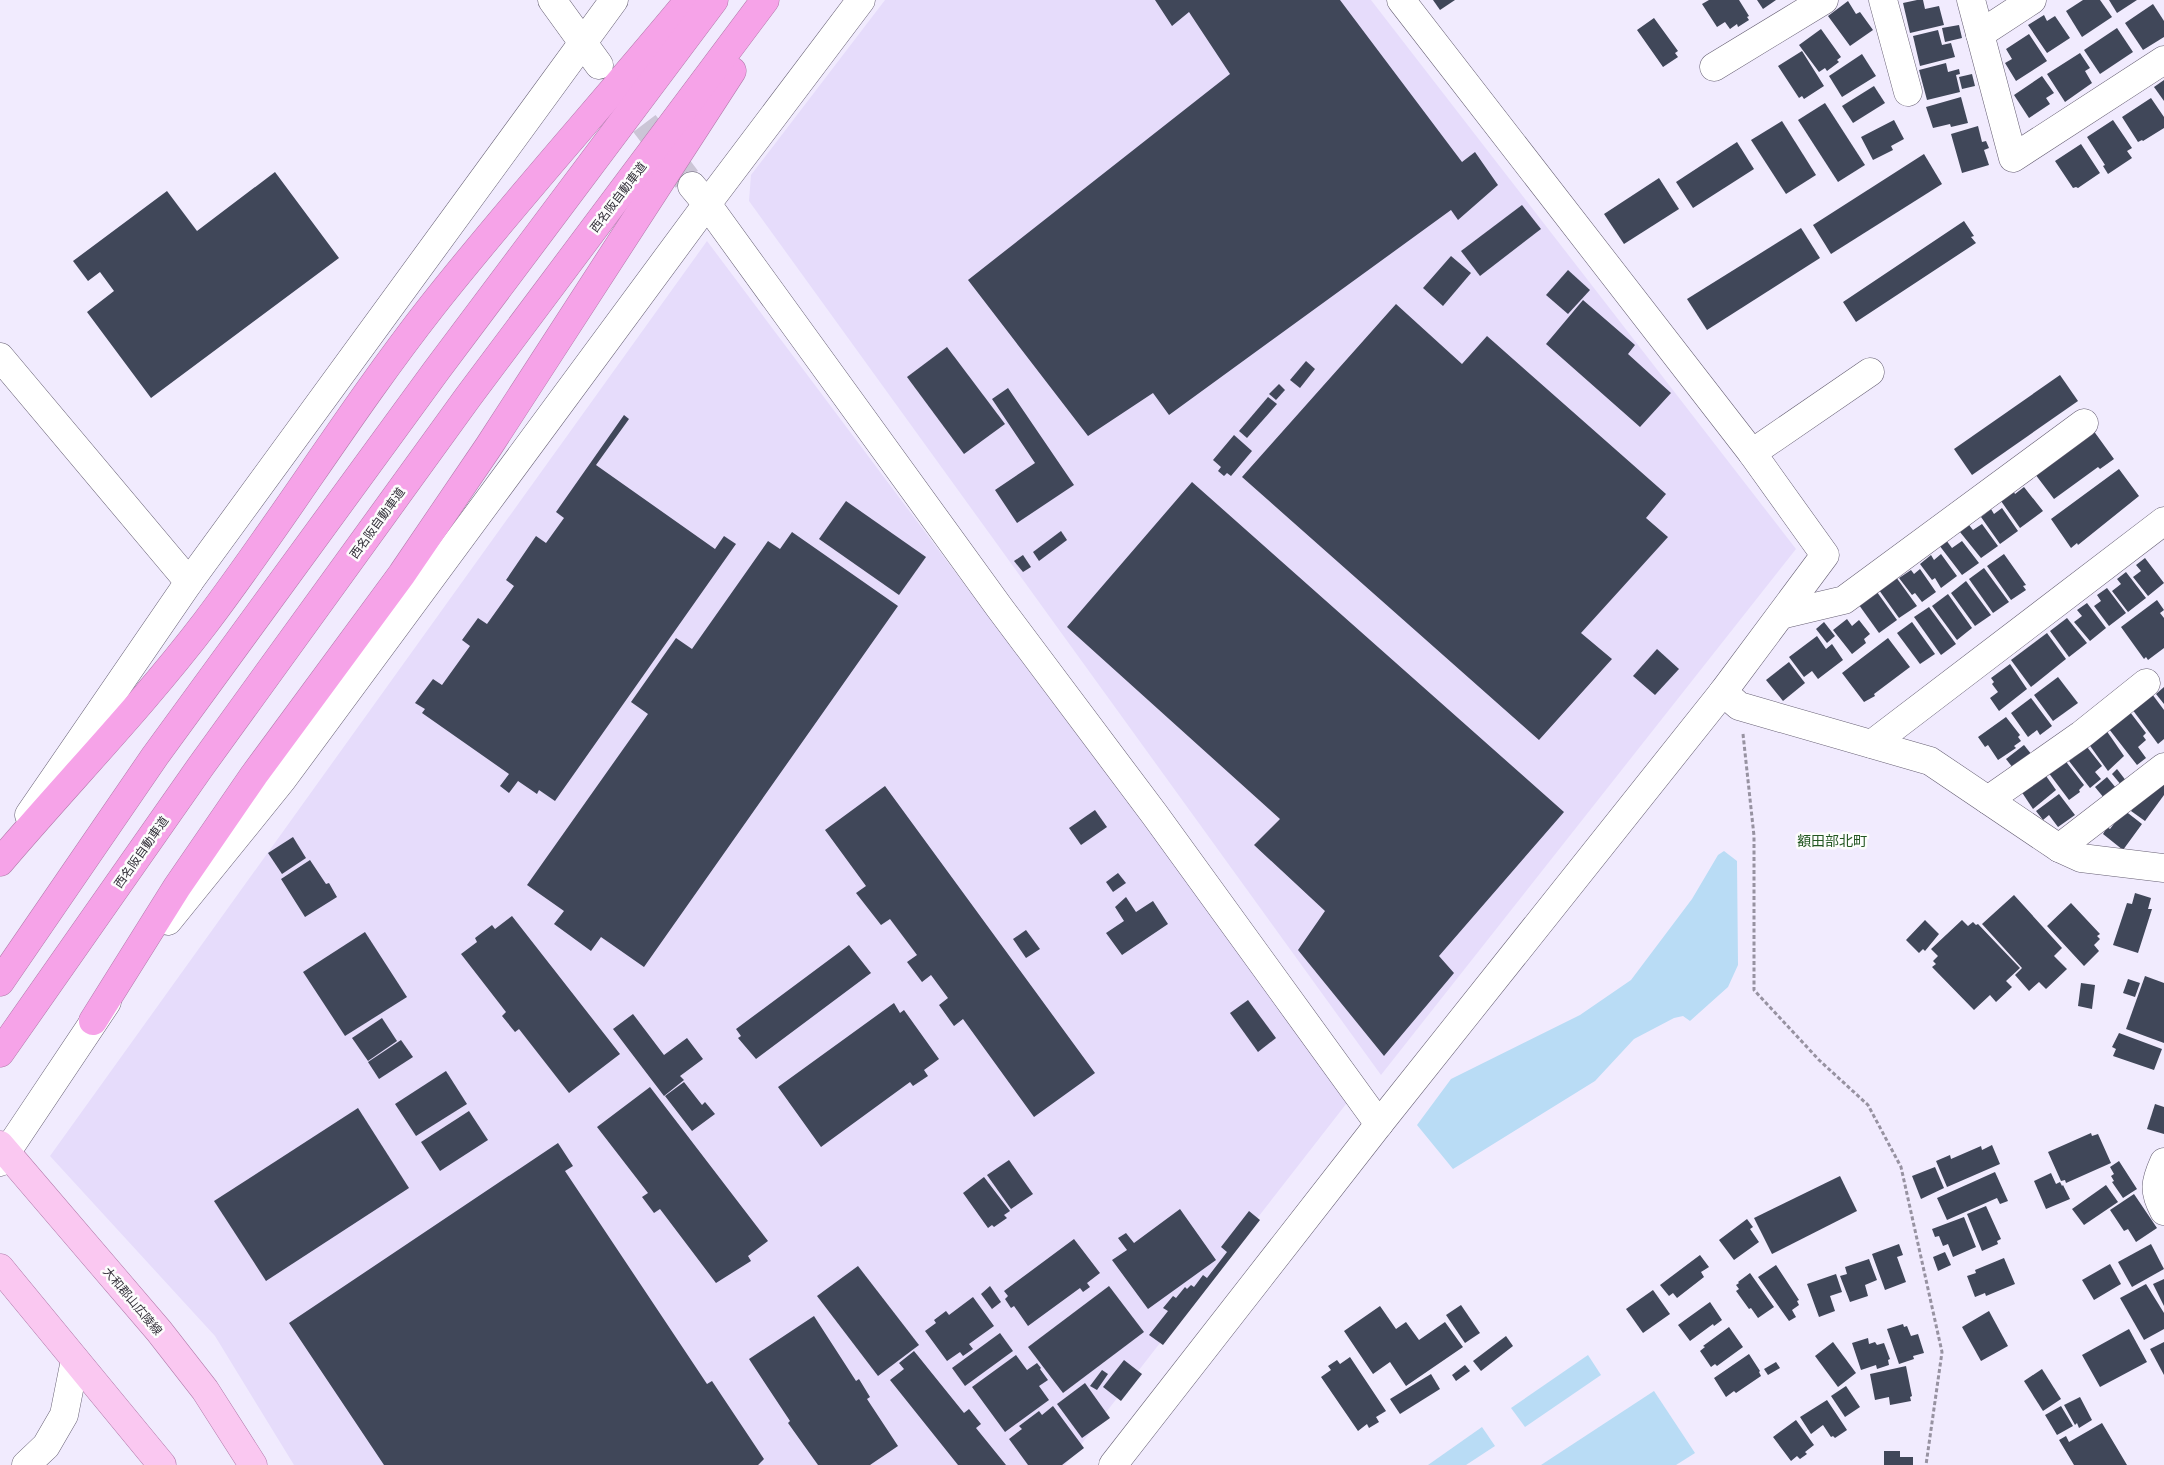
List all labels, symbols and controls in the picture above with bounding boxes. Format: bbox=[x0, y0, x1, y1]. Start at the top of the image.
street label: 西名阪自動車道 bbox=[585, 158, 651, 236]
street label: 西名阪自動車道 bbox=[345, 483, 409, 563]
street label: 西名阪自動車道 bbox=[109, 812, 173, 892]
district label: 額田部北町 bbox=[1797, 830, 1867, 851]
street label: 大和郡山広陵線 bbox=[99, 1263, 167, 1339]

